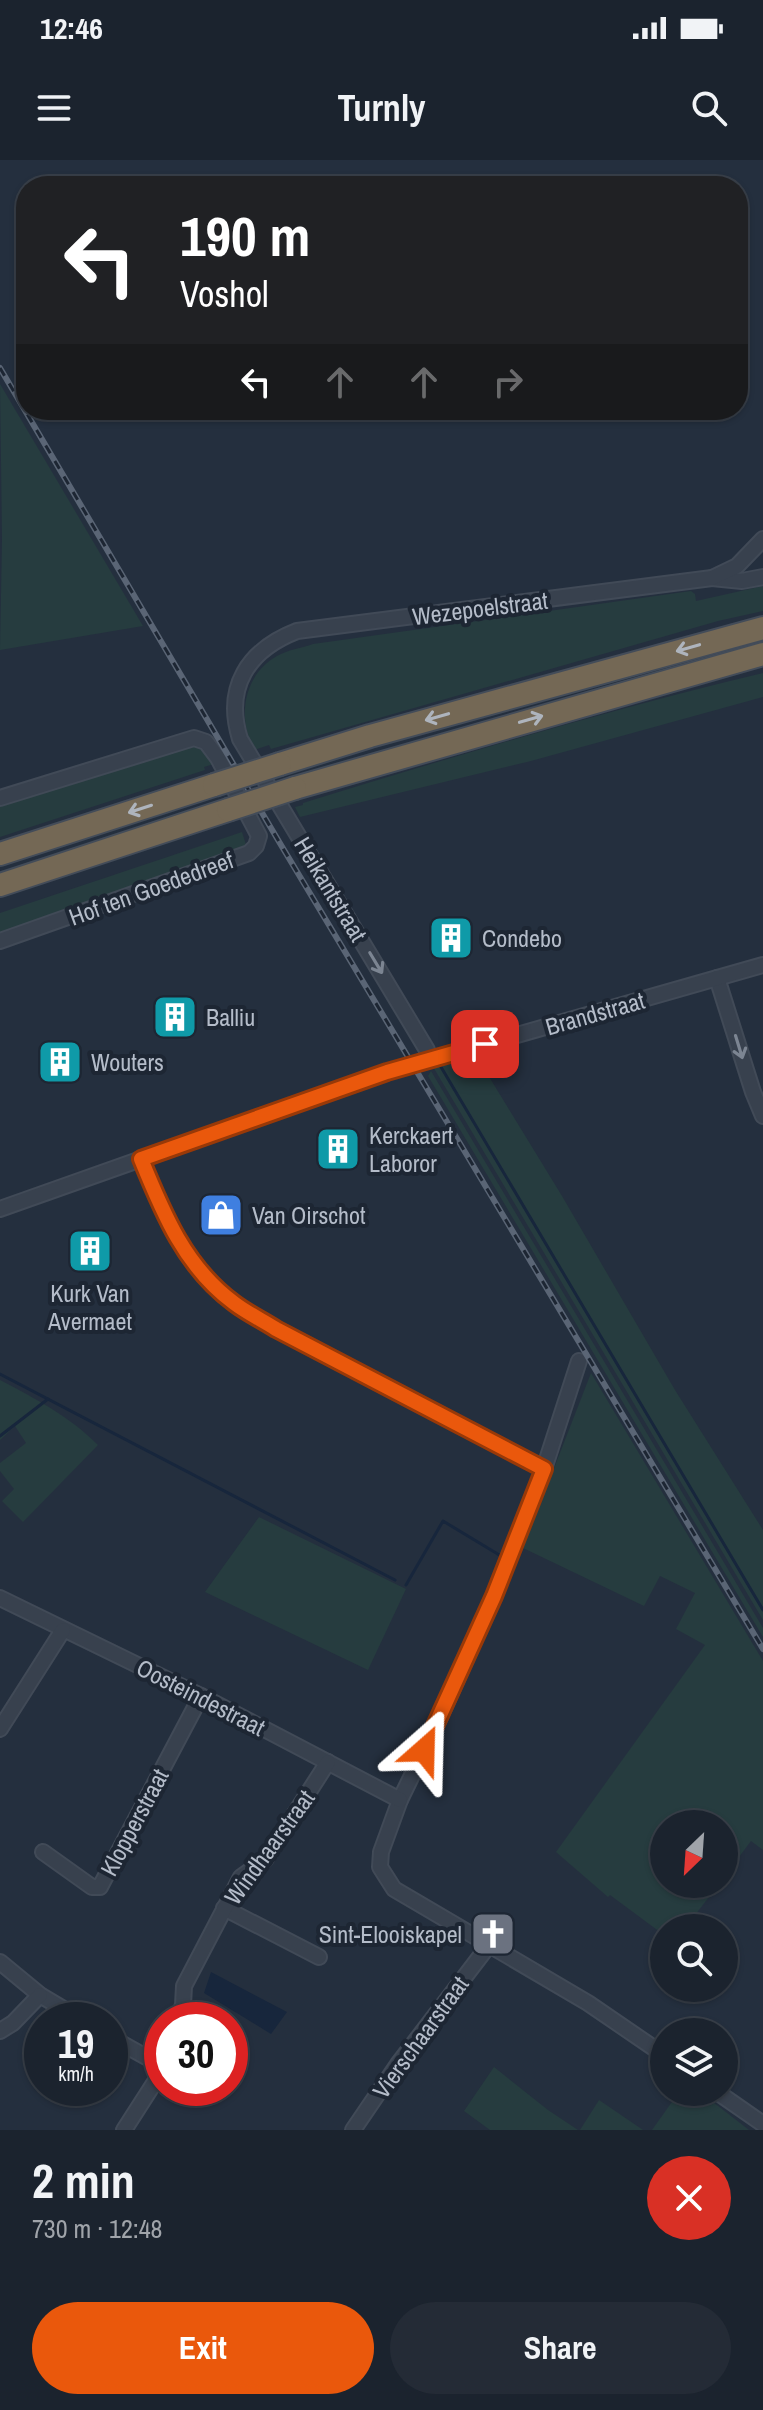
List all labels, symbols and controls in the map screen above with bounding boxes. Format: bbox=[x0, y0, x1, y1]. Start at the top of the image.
text: 12:46 bbox=[40, 8, 103, 48]
text: Turnly bbox=[337, 84, 426, 132]
icon: menu bbox=[32, 86, 76, 130]
icon: search bbox=[687, 86, 731, 130]
text: 190 m bbox=[180, 198, 310, 273]
icon: left bbox=[48, 208, 152, 312]
text: Voshol bbox=[180, 270, 269, 318]
icon: left bbox=[234, 360, 278, 404]
icon: ahead bbox=[318, 360, 362, 404]
icon: ahead bbox=[402, 360, 446, 404]
icon: right bbox=[486, 360, 530, 404]
street label: Wezepoelstraat bbox=[410, 584, 550, 632]
one-way arrow bbox=[675, 641, 701, 656]
one-way arrow bbox=[425, 711, 450, 726]
one-way arrow bbox=[517, 711, 543, 726]
one-way arrow bbox=[127, 803, 152, 818]
street label: Heikantstraat bbox=[287, 831, 375, 948]
street label: Hof ten Goededreef bbox=[64, 843, 238, 933]
building icon: Condebo bbox=[427, 914, 475, 962]
place label: Condebo bbox=[482, 922, 562, 954]
one-way arrow bbox=[368, 951, 384, 974]
street label: Brandstraat bbox=[542, 983, 649, 1042]
building icon: Balliu bbox=[151, 993, 199, 1041]
place label: Balliu bbox=[206, 1001, 255, 1033]
pin bbox=[451, 1010, 519, 1078]
icon: arrive bbox=[463, 1022, 507, 1066]
one-way arrow bbox=[732, 1034, 747, 1060]
building icon: Wouters bbox=[36, 1038, 84, 1086]
place label: Wouters bbox=[91, 1046, 164, 1078]
place label: Kerckaert Laboror bbox=[369, 1119, 454, 1179]
building icon: Kerckaert Laboror bbox=[314, 1125, 362, 1173]
shop icon: Van Oirschot bbox=[197, 1191, 245, 1239]
place label: Van Oirschot bbox=[252, 1199, 366, 1231]
building icon: Kurk Van Avermaet bbox=[66, 1227, 114, 1275]
place label: Kurk Van Avermaet bbox=[47, 1277, 132, 1337]
street label: Oosteindestraat bbox=[131, 1651, 271, 1743]
position arrow bbox=[382, 1708, 466, 1792]
street label: Klopperstraat bbox=[92, 1762, 176, 1881]
street label: Windhaarstraat bbox=[217, 1783, 322, 1911]
north arrow bbox=[650, 1810, 738, 1898]
map controls bbox=[650, 1810, 738, 2106]
church icon: Sint-Elooiskapel bbox=[469, 1910, 517, 1958]
button: search bbox=[650, 1914, 738, 2002]
place label: Sint-Elooiskapel bbox=[319, 1918, 462, 1950]
street label: Vierschaarstraat bbox=[365, 1969, 476, 2105]
speed limit sign: 30 bbox=[144, 2002, 248, 2106]
text: 19 bbox=[58, 2017, 94, 2070]
button: layers bbox=[650, 2018, 738, 2106]
text: km/h bbox=[58, 2060, 94, 2087]
text: 2 min bbox=[32, 2148, 135, 2213]
button: close bbox=[647, 2156, 731, 2240]
text: 730 m · 12:48 bbox=[32, 2211, 162, 2246]
button: Exit bbox=[32, 2302, 374, 2394]
button: Share bbox=[390, 2302, 731, 2394]

